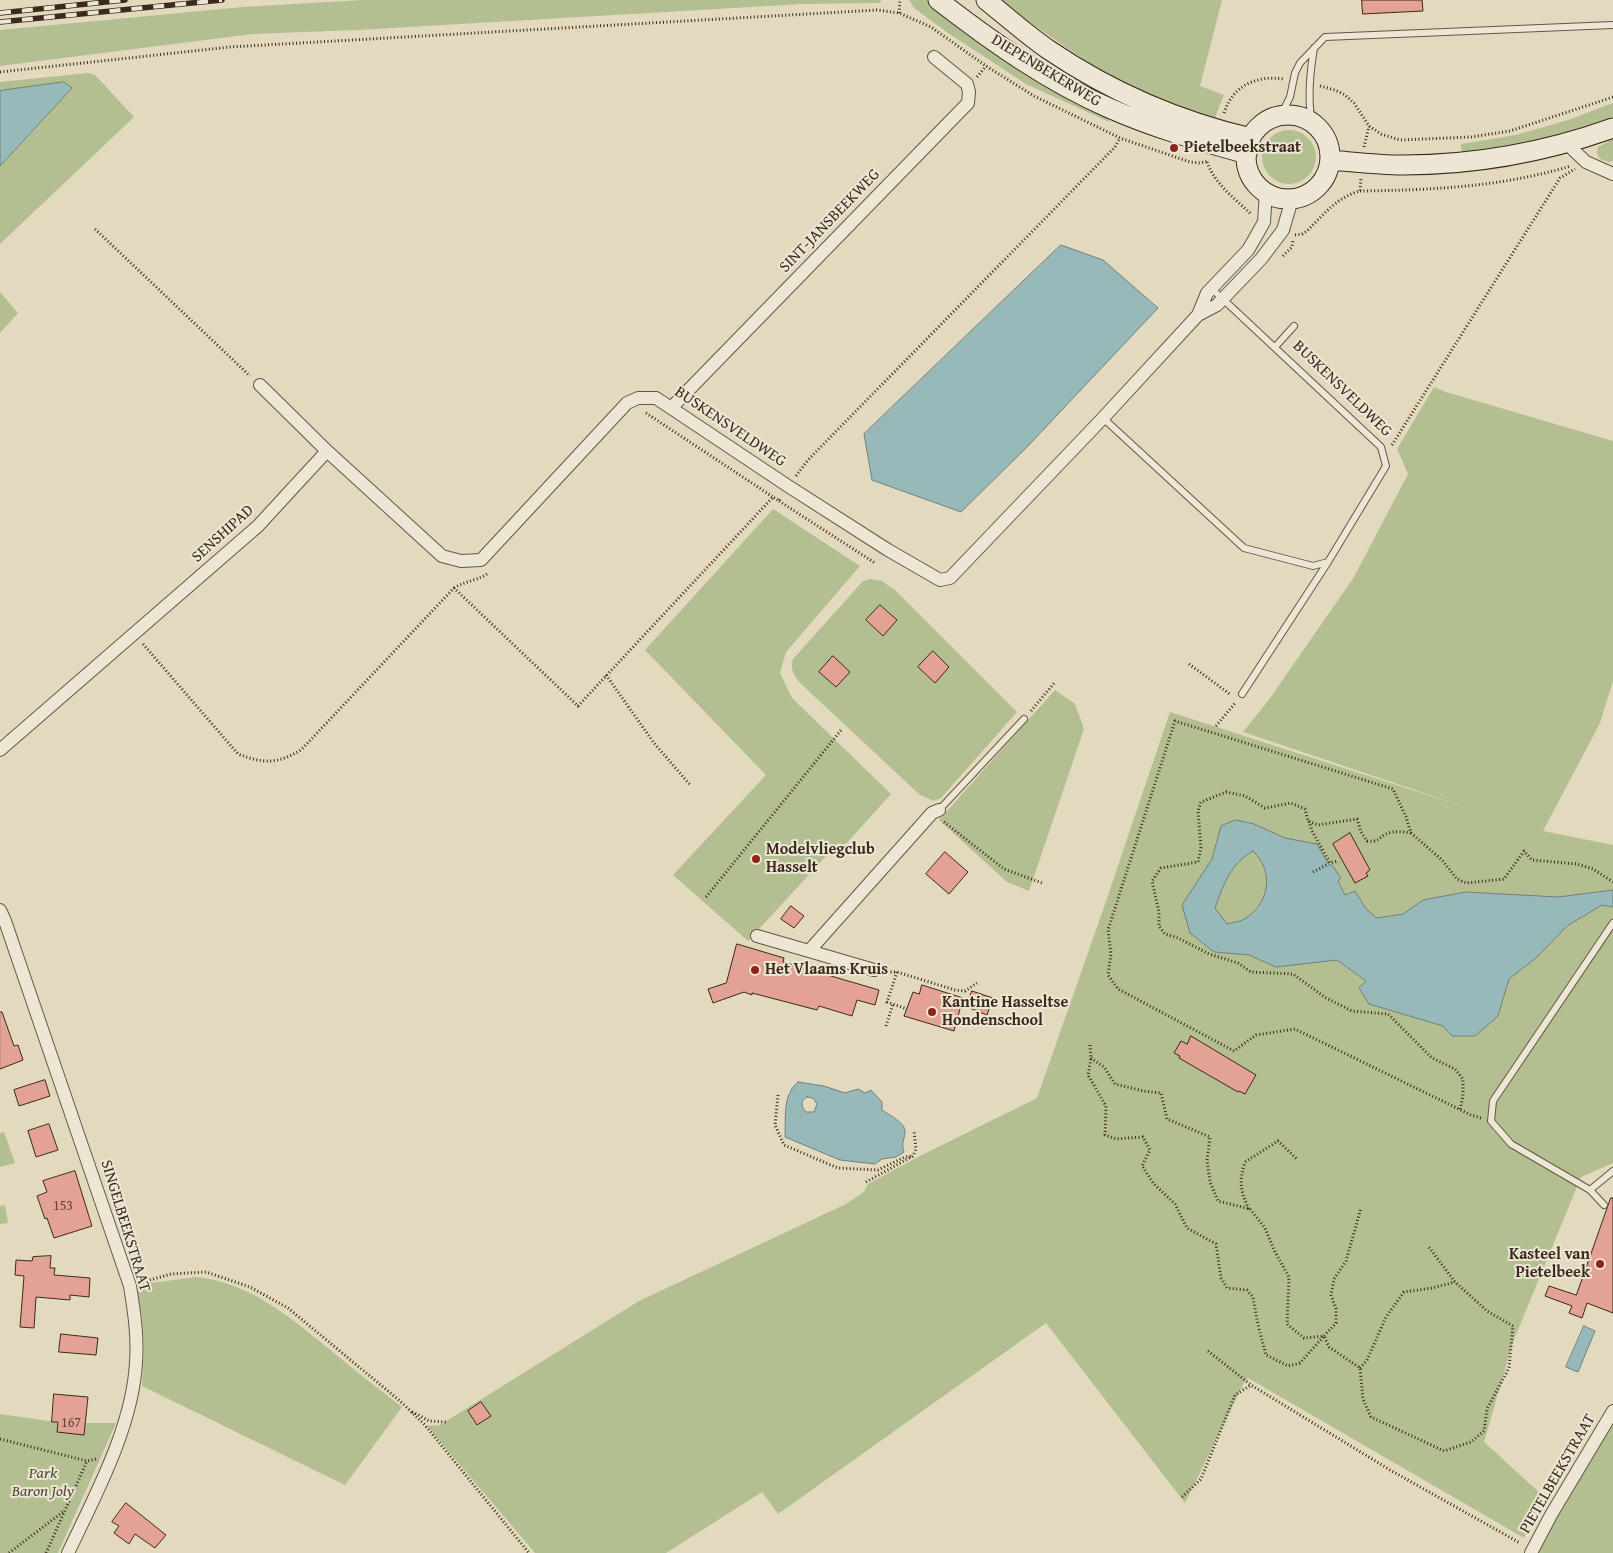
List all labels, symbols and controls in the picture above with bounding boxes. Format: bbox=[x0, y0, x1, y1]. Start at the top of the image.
street label: DIEPENBEKERWEG bbox=[988, 31, 1104, 111]
place label: Pietelbeekstraat bbox=[1184, 138, 1301, 158]
marker: Pietelbeekstraat bbox=[1168, 142, 1180, 154]
street label: SINT-JANSBEEKWEG bbox=[776, 165, 884, 277]
street label: BUSKENSVELDWEG bbox=[1288, 337, 1396, 441]
street label: BUSKENSVELDWEG bbox=[671, 383, 789, 471]
street label: SENSHIPAD bbox=[188, 501, 258, 567]
place label: Modelvliegclub Hasselt bbox=[766, 840, 875, 878]
marker: Modelvliegclub Hasselt bbox=[750, 853, 762, 865]
place label: Het Vlaams Kruis bbox=[765, 960, 888, 980]
marker: Het Vlaams Kruis bbox=[749, 964, 761, 976]
place label: Kantine Hasseltse Hondenschool bbox=[942, 993, 1068, 1031]
marker: Kantine Hasseltse Hondenschool bbox=[926, 1006, 938, 1018]
street label: SINGELBEEKSTRAAT bbox=[96, 1158, 154, 1294]
house number: 153 bbox=[53, 1198, 73, 1214]
place label: Kasteel van Pietelbeek bbox=[1509, 1245, 1590, 1283]
marker: Kasteel van Pietelbeek bbox=[1594, 1258, 1606, 1270]
street label: PIETELBEEKSTRAAT bbox=[1516, 1411, 1600, 1537]
house number: 167 bbox=[61, 1415, 81, 1431]
park label: Park Baron Joly bbox=[12, 1464, 74, 1502]

